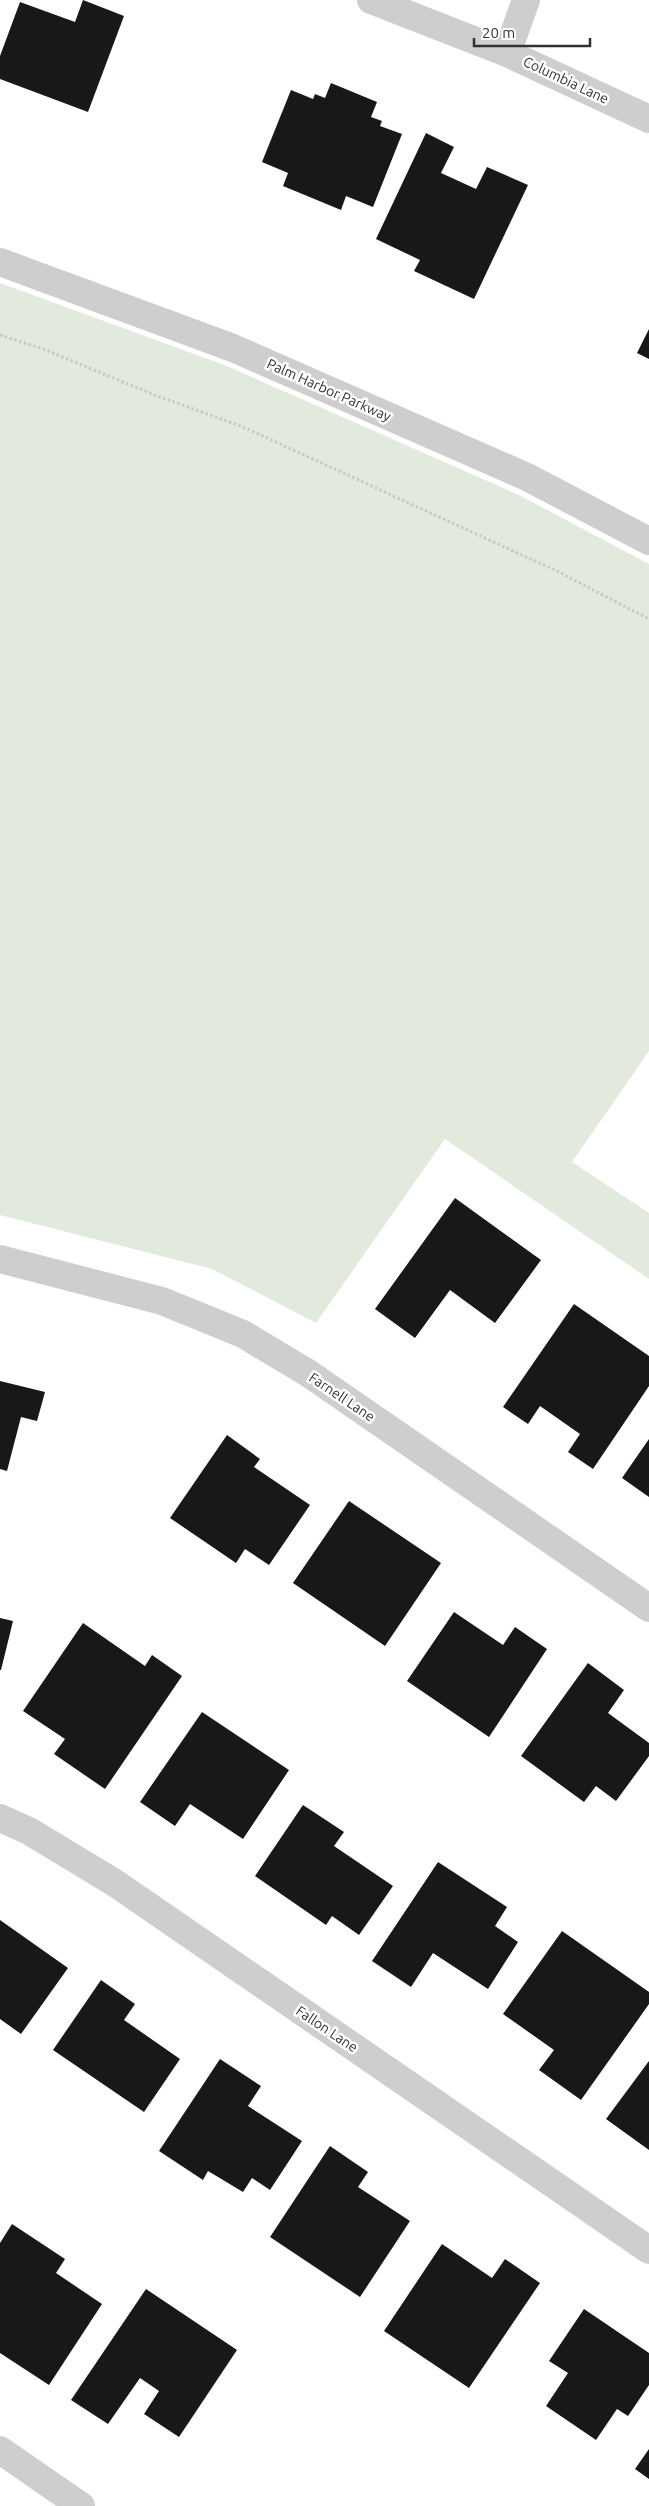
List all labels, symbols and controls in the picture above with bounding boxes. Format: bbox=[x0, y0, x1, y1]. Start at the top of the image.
scale bar bbox=[474, 15, 590, 47]
text: 20 m bbox=[482, 24, 515, 41]
street label: Columbia Lane bbox=[521, 53, 611, 107]
street label: Palm Harbor Parkway bbox=[264, 355, 394, 425]
street label: Farnell Lane bbox=[306, 1369, 378, 1425]
street label: Fallon Lane bbox=[293, 2003, 361, 2055]

